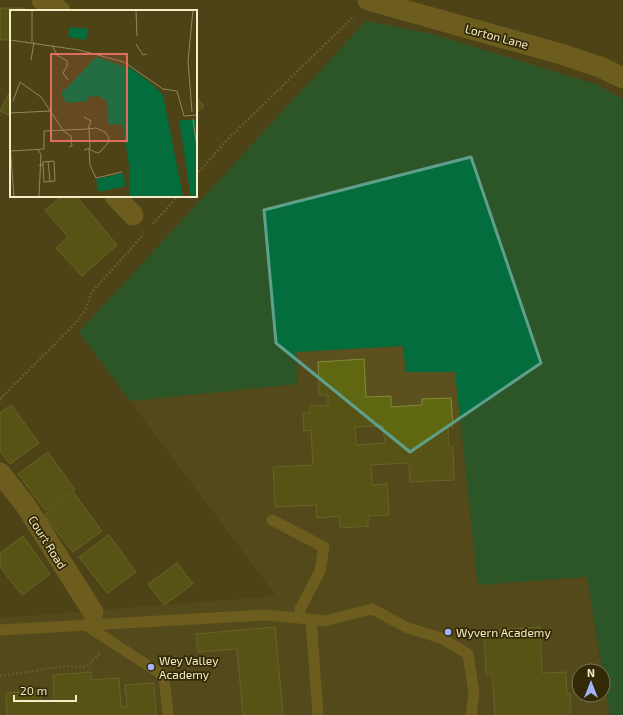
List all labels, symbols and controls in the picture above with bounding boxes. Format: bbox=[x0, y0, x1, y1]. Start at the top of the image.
inset map bbox=[10, 10, 197, 197]
street label: Lorton Lane bbox=[464, 21, 530, 51]
street label: Court Road bbox=[26, 513, 70, 571]
place label: Wyvern Academy bbox=[456, 625, 551, 639]
marker: Wyvern Academy bbox=[443, 627, 453, 637]
place label: Wey Valley Academy bbox=[159, 653, 219, 681]
marker: Wey Valley Academy bbox=[146, 662, 156, 672]
north arrow bbox=[571, 663, 611, 703]
text: N bbox=[587, 666, 595, 679]
scale bar bbox=[14, 677, 76, 703]
text: 20 m bbox=[20, 683, 47, 697]

